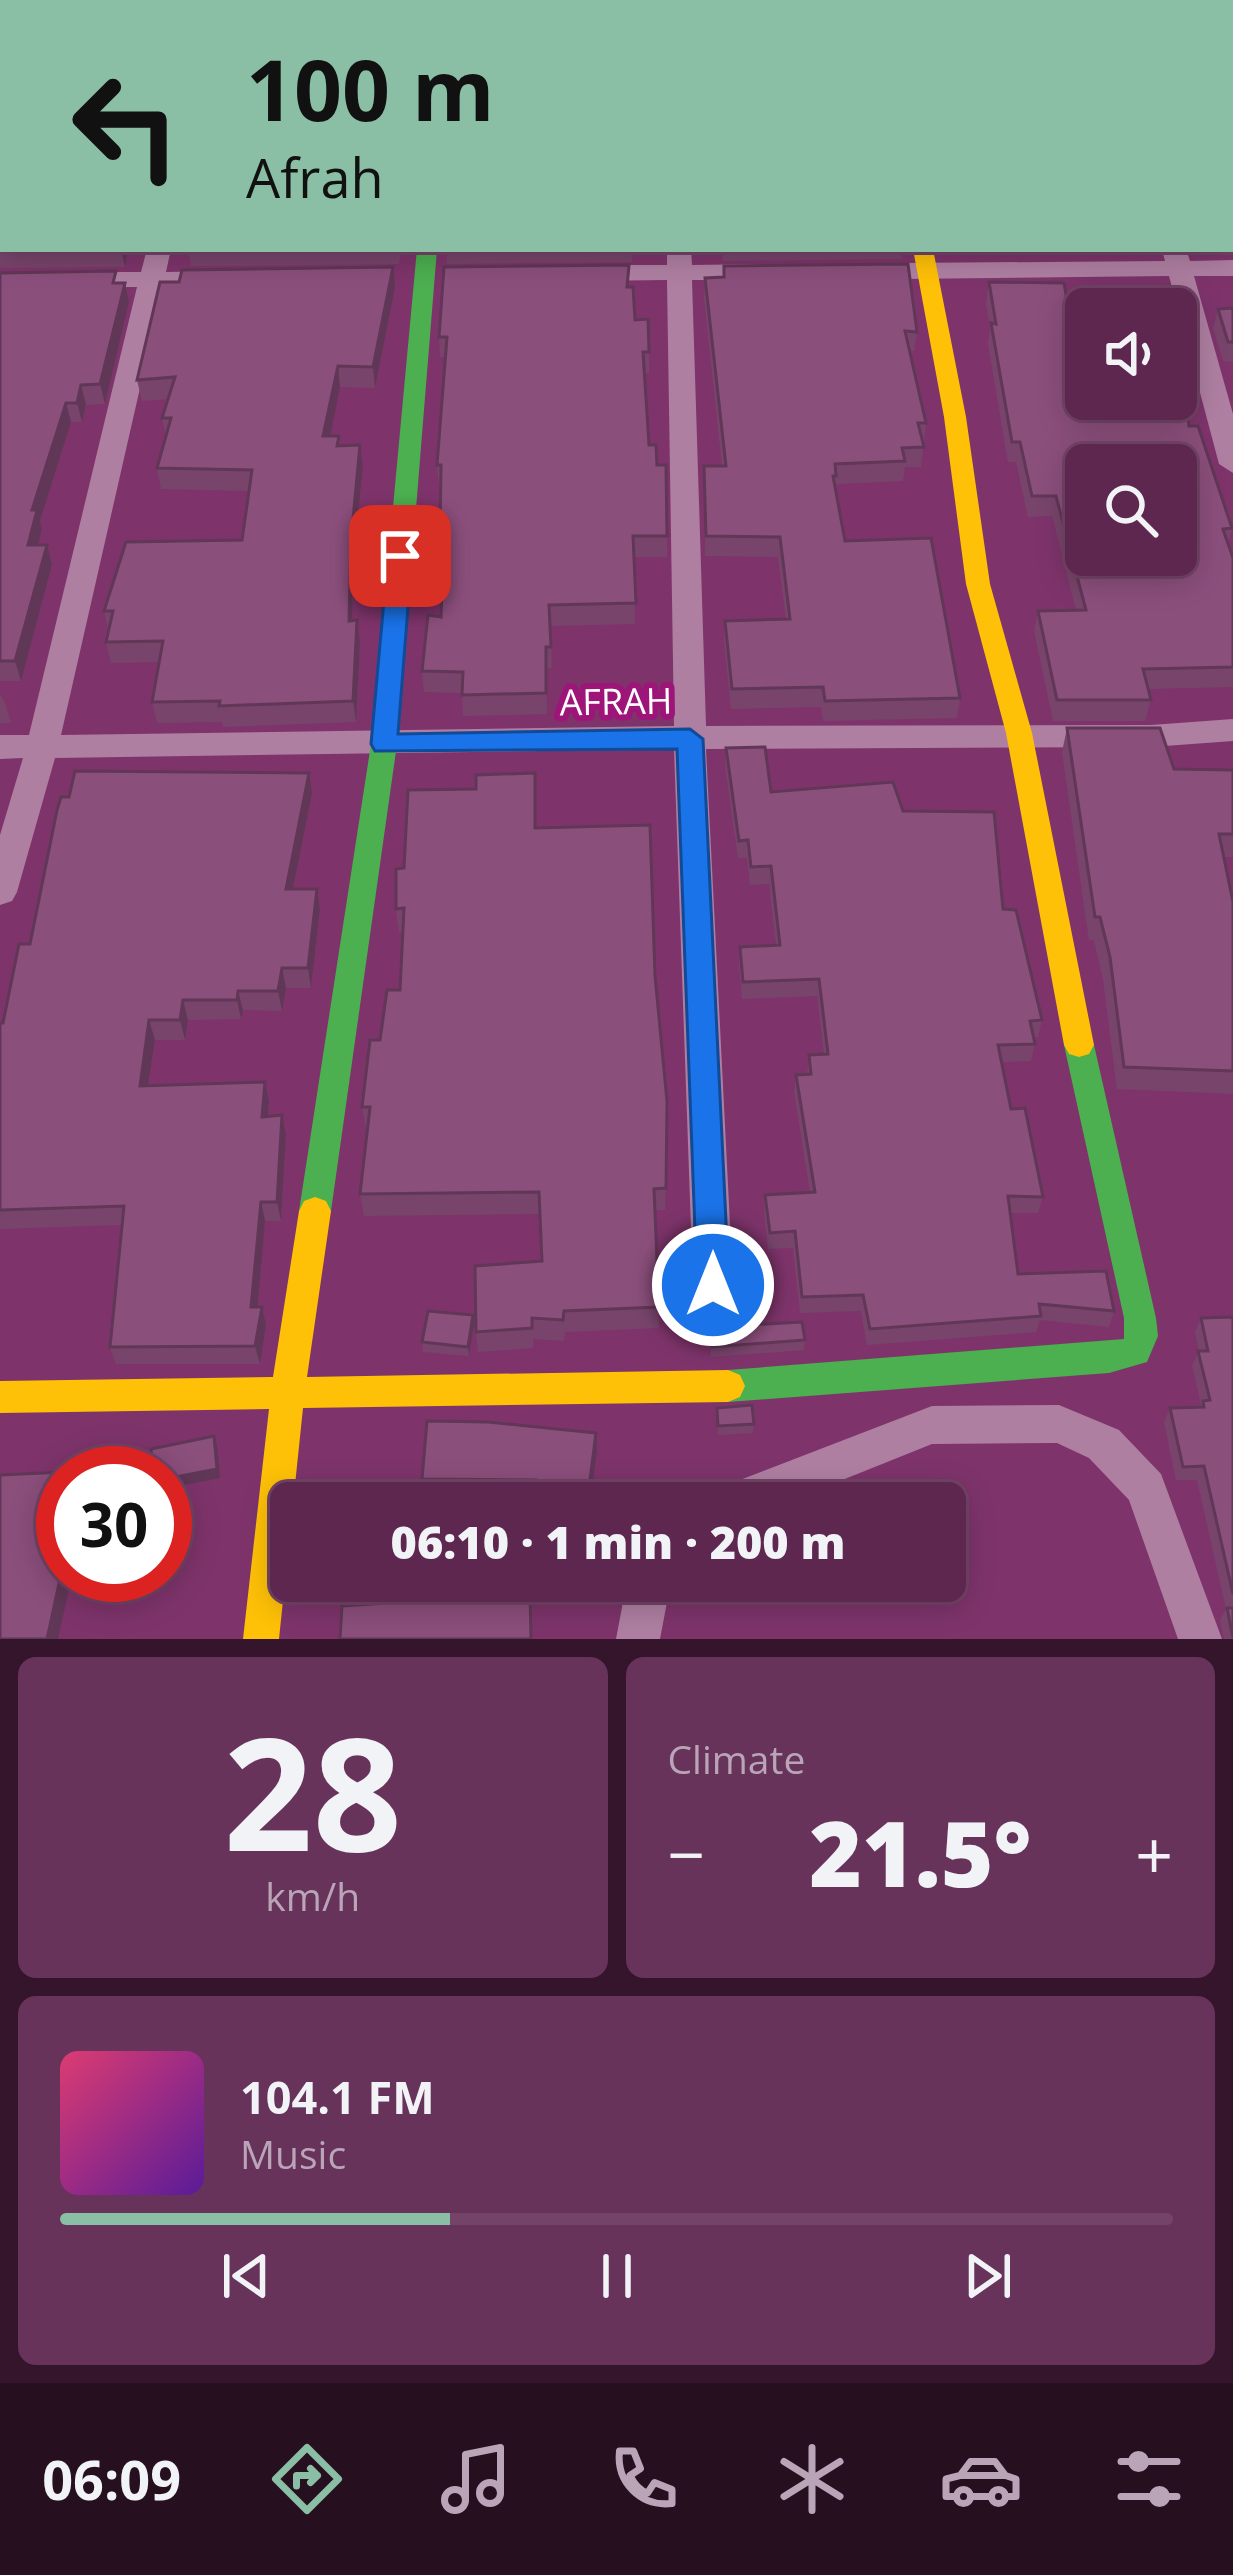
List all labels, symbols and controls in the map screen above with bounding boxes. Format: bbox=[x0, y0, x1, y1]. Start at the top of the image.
text: 100 m bbox=[246, 31, 494, 146]
icon: left bbox=[48, 48, 204, 204]
text: Afrah bbox=[246, 140, 384, 214]
map controls bbox=[1065, 288, 1197, 576]
button: sound bbox=[1065, 288, 1197, 420]
button: search bbox=[1065, 444, 1197, 576]
pin bbox=[349, 505, 451, 607]
icon: arrive bbox=[367, 523, 433, 589]
street label: AFRAH bbox=[559, 676, 673, 726]
position arrow bbox=[650, 1222, 776, 1348]
speed limit sign: 30 bbox=[36, 1446, 192, 1602]
text: 06:10 · 1 min · 200 m bbox=[391, 1511, 845, 1572]
text: 28 bbox=[224, 1684, 402, 1897]
text: Climate bbox=[668, 1732, 805, 1785]
text: 21.5° bbox=[809, 1791, 1031, 1913]
text: − bbox=[668, 1808, 705, 1898]
text: + bbox=[1135, 1808, 1173, 1898]
text: km/h bbox=[265, 1869, 360, 1922]
text: 104.1 FM bbox=[240, 2066, 435, 2127]
text: Music bbox=[240, 2127, 346, 2180]
icon: previous bbox=[213, 2243, 279, 2309]
icon: pause bbox=[584, 2243, 650, 2309]
icon: next bbox=[955, 2243, 1021, 2309]
icon: directions bbox=[265, 2437, 349, 2521]
icon: music bbox=[434, 2437, 518, 2521]
icon: phone bbox=[602, 2437, 686, 2521]
icon: climate bbox=[770, 2437, 854, 2521]
icon: car bbox=[939, 2437, 1023, 2521]
icon: filters bbox=[1107, 2437, 1191, 2521]
text: 06:09 bbox=[42, 2442, 181, 2516]

